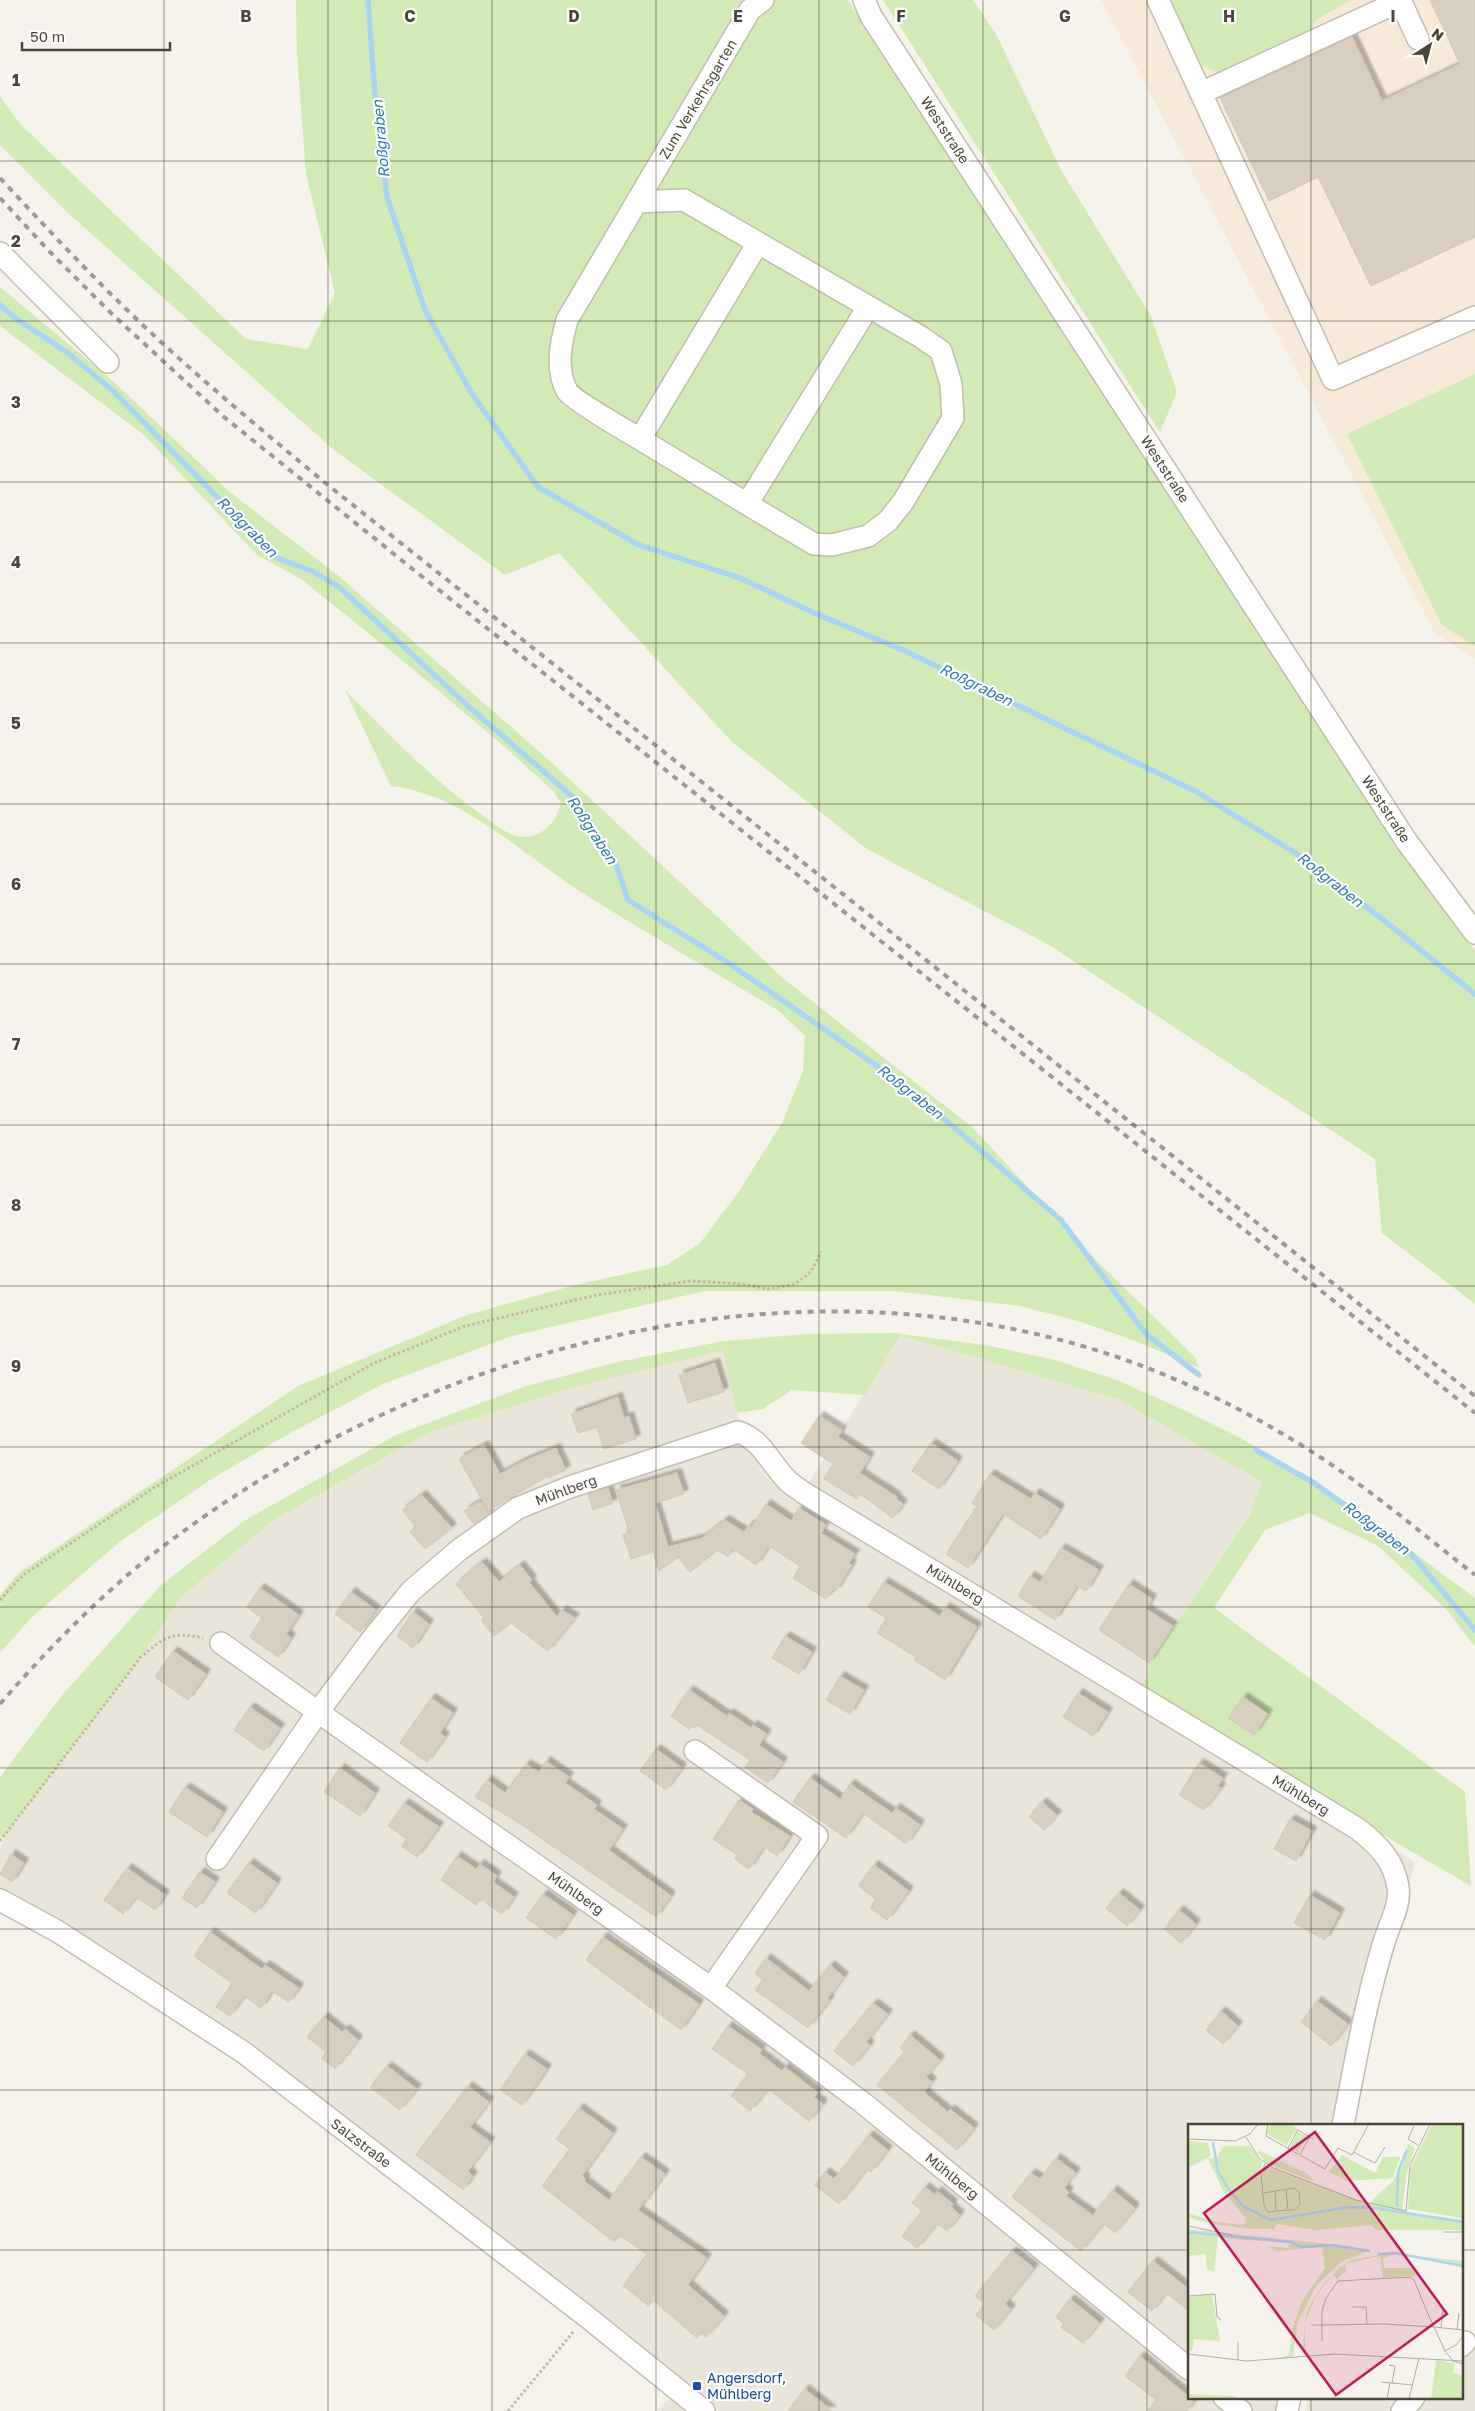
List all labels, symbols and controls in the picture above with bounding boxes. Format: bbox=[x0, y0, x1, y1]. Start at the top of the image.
text: B bbox=[240, 6, 252, 26]
text: C bbox=[404, 6, 416, 26]
text: D bbox=[568, 6, 580, 26]
text: E bbox=[733, 6, 743, 26]
text: F bbox=[896, 6, 906, 26]
text: G bbox=[1059, 6, 1071, 26]
text: H bbox=[1223, 6, 1235, 26]
text: I bbox=[1390, 6, 1396, 26]
scale bar bbox=[22, 20, 170, 52]
north arrow bbox=[1405, 20, 1455, 70]
text: N bbox=[1429, 24, 1447, 44]
text: 50 m bbox=[30, 27, 65, 45]
street label: Zum Verkehrsgarten bbox=[655, 36, 740, 162]
text: 1 bbox=[12, 70, 20, 90]
street label: Weststraße bbox=[917, 93, 973, 166]
water label: Roßgraben bbox=[368, 98, 393, 179]
text: 2 bbox=[11, 231, 21, 251]
text: 3 bbox=[11, 392, 21, 412]
street label: Weststraße bbox=[1137, 432, 1193, 505]
water label: Roßgraben bbox=[213, 492, 282, 562]
text: 4 bbox=[11, 552, 21, 572]
water label: Roßgraben bbox=[937, 659, 1016, 711]
text: 5 bbox=[11, 713, 21, 733]
street label: Weststraße bbox=[1358, 772, 1414, 845]
water label: Roßgraben bbox=[563, 792, 622, 868]
water label: Roßgraben bbox=[1294, 848, 1368, 912]
text: 6 bbox=[11, 874, 21, 894]
text: 7 bbox=[12, 1034, 21, 1054]
water label: Roßgraben bbox=[874, 1060, 948, 1124]
text: 8 bbox=[11, 1195, 21, 1215]
text: 9 bbox=[11, 1356, 21, 1376]
street label: Mühlberg bbox=[533, 1471, 599, 1509]
water label: Roßgraben bbox=[1339, 1496, 1414, 1559]
street label: Mühlberg bbox=[923, 1560, 987, 1607]
street label: Mühlberg bbox=[1269, 1771, 1333, 1818]
street label: Mühlberg bbox=[545, 1867, 607, 1918]
street label: Salzstraße bbox=[328, 2114, 395, 2171]
inset map bbox=[1188, 2124, 1462, 2398]
street label: Mühlberg bbox=[922, 2149, 983, 2202]
place label: Angersdorf, Mühlberg bbox=[707, 2369, 786, 2402]
marker: Angersdorf, Mühlberg bbox=[691, 2380, 703, 2392]

